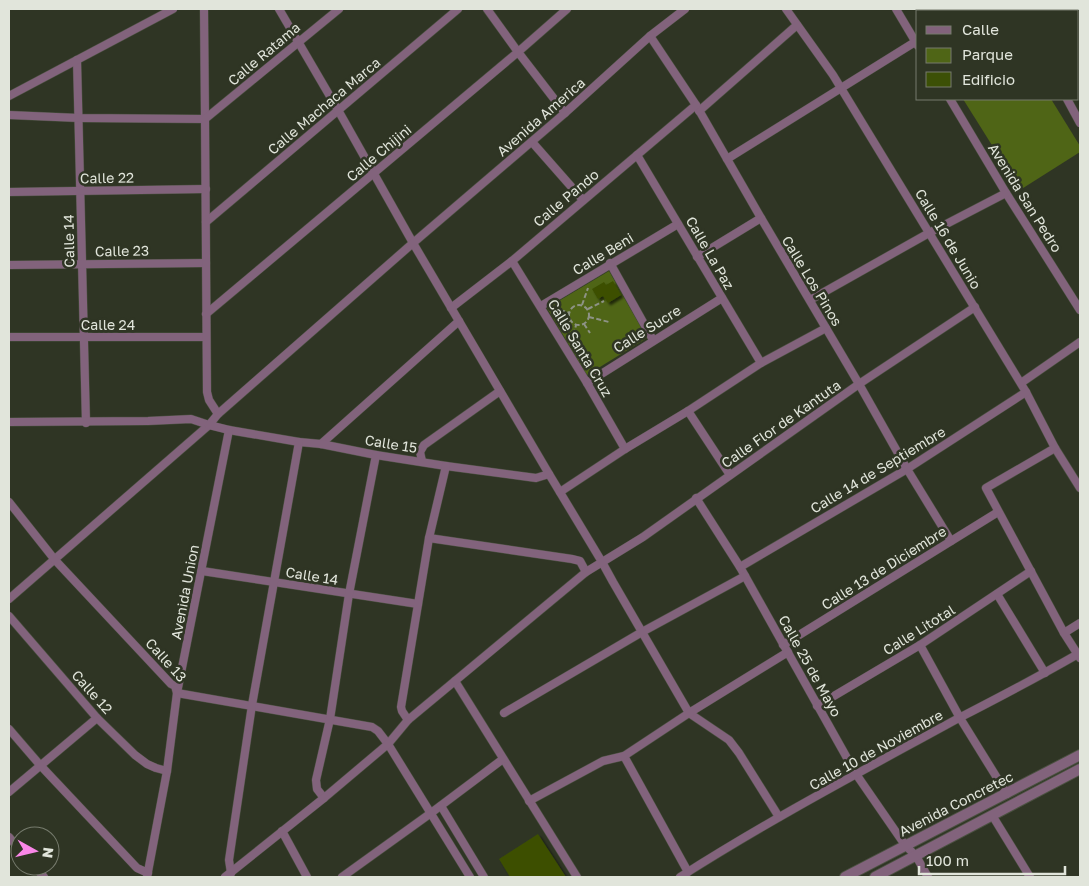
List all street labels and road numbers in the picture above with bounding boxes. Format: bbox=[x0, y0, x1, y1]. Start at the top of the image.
street label: Calle Ratama bbox=[224, 19, 303, 89]
street label: Calle Machaca Marca bbox=[264, 54, 383, 158]
street label: Avenida America bbox=[493, 74, 588, 160]
street label: Calle Chijini bbox=[343, 121, 415, 185]
street label: Avenida San Pedro bbox=[985, 140, 1066, 255]
street label: Calle Pando bbox=[529, 165, 602, 230]
street label: Calle 22 bbox=[80, 169, 134, 186]
street label: Calle 16 de Junio bbox=[912, 186, 985, 292]
street label: Calle La Paz bbox=[683, 213, 738, 292]
street label: Calle 14 bbox=[60, 214, 77, 268]
street label: Calle Beni bbox=[569, 229, 636, 278]
street label: Calle Los Pinos bbox=[779, 232, 846, 329]
street label: Calle 23 bbox=[95, 242, 149, 259]
street label: Calle Santa Cruz bbox=[545, 296, 616, 400]
street label: Calle Sucre bbox=[610, 301, 684, 356]
street label: Calle 24 bbox=[81, 316, 135, 333]
street label: Calle Flor de Kantuta bbox=[718, 376, 844, 471]
street label: Calle 14 de Septiembre bbox=[807, 422, 948, 517]
street label: Calle 15 bbox=[364, 431, 418, 456]
street label: Calle 13 de Diciembre bbox=[818, 522, 949, 613]
street label: Avenida Union bbox=[167, 543, 202, 641]
street label: Calle 14 bbox=[284, 563, 340, 588]
street label: Calle Litotal bbox=[880, 601, 958, 658]
street label: Calle 25 de Mayo bbox=[775, 612, 845, 720]
street label: Calle 13 bbox=[142, 634, 190, 685]
street label: Calle 12 bbox=[68, 666, 116, 717]
street label: Calle 10 de Noviembre bbox=[806, 706, 945, 793]
street label: Avenida Concretec bbox=[896, 767, 1016, 840]

